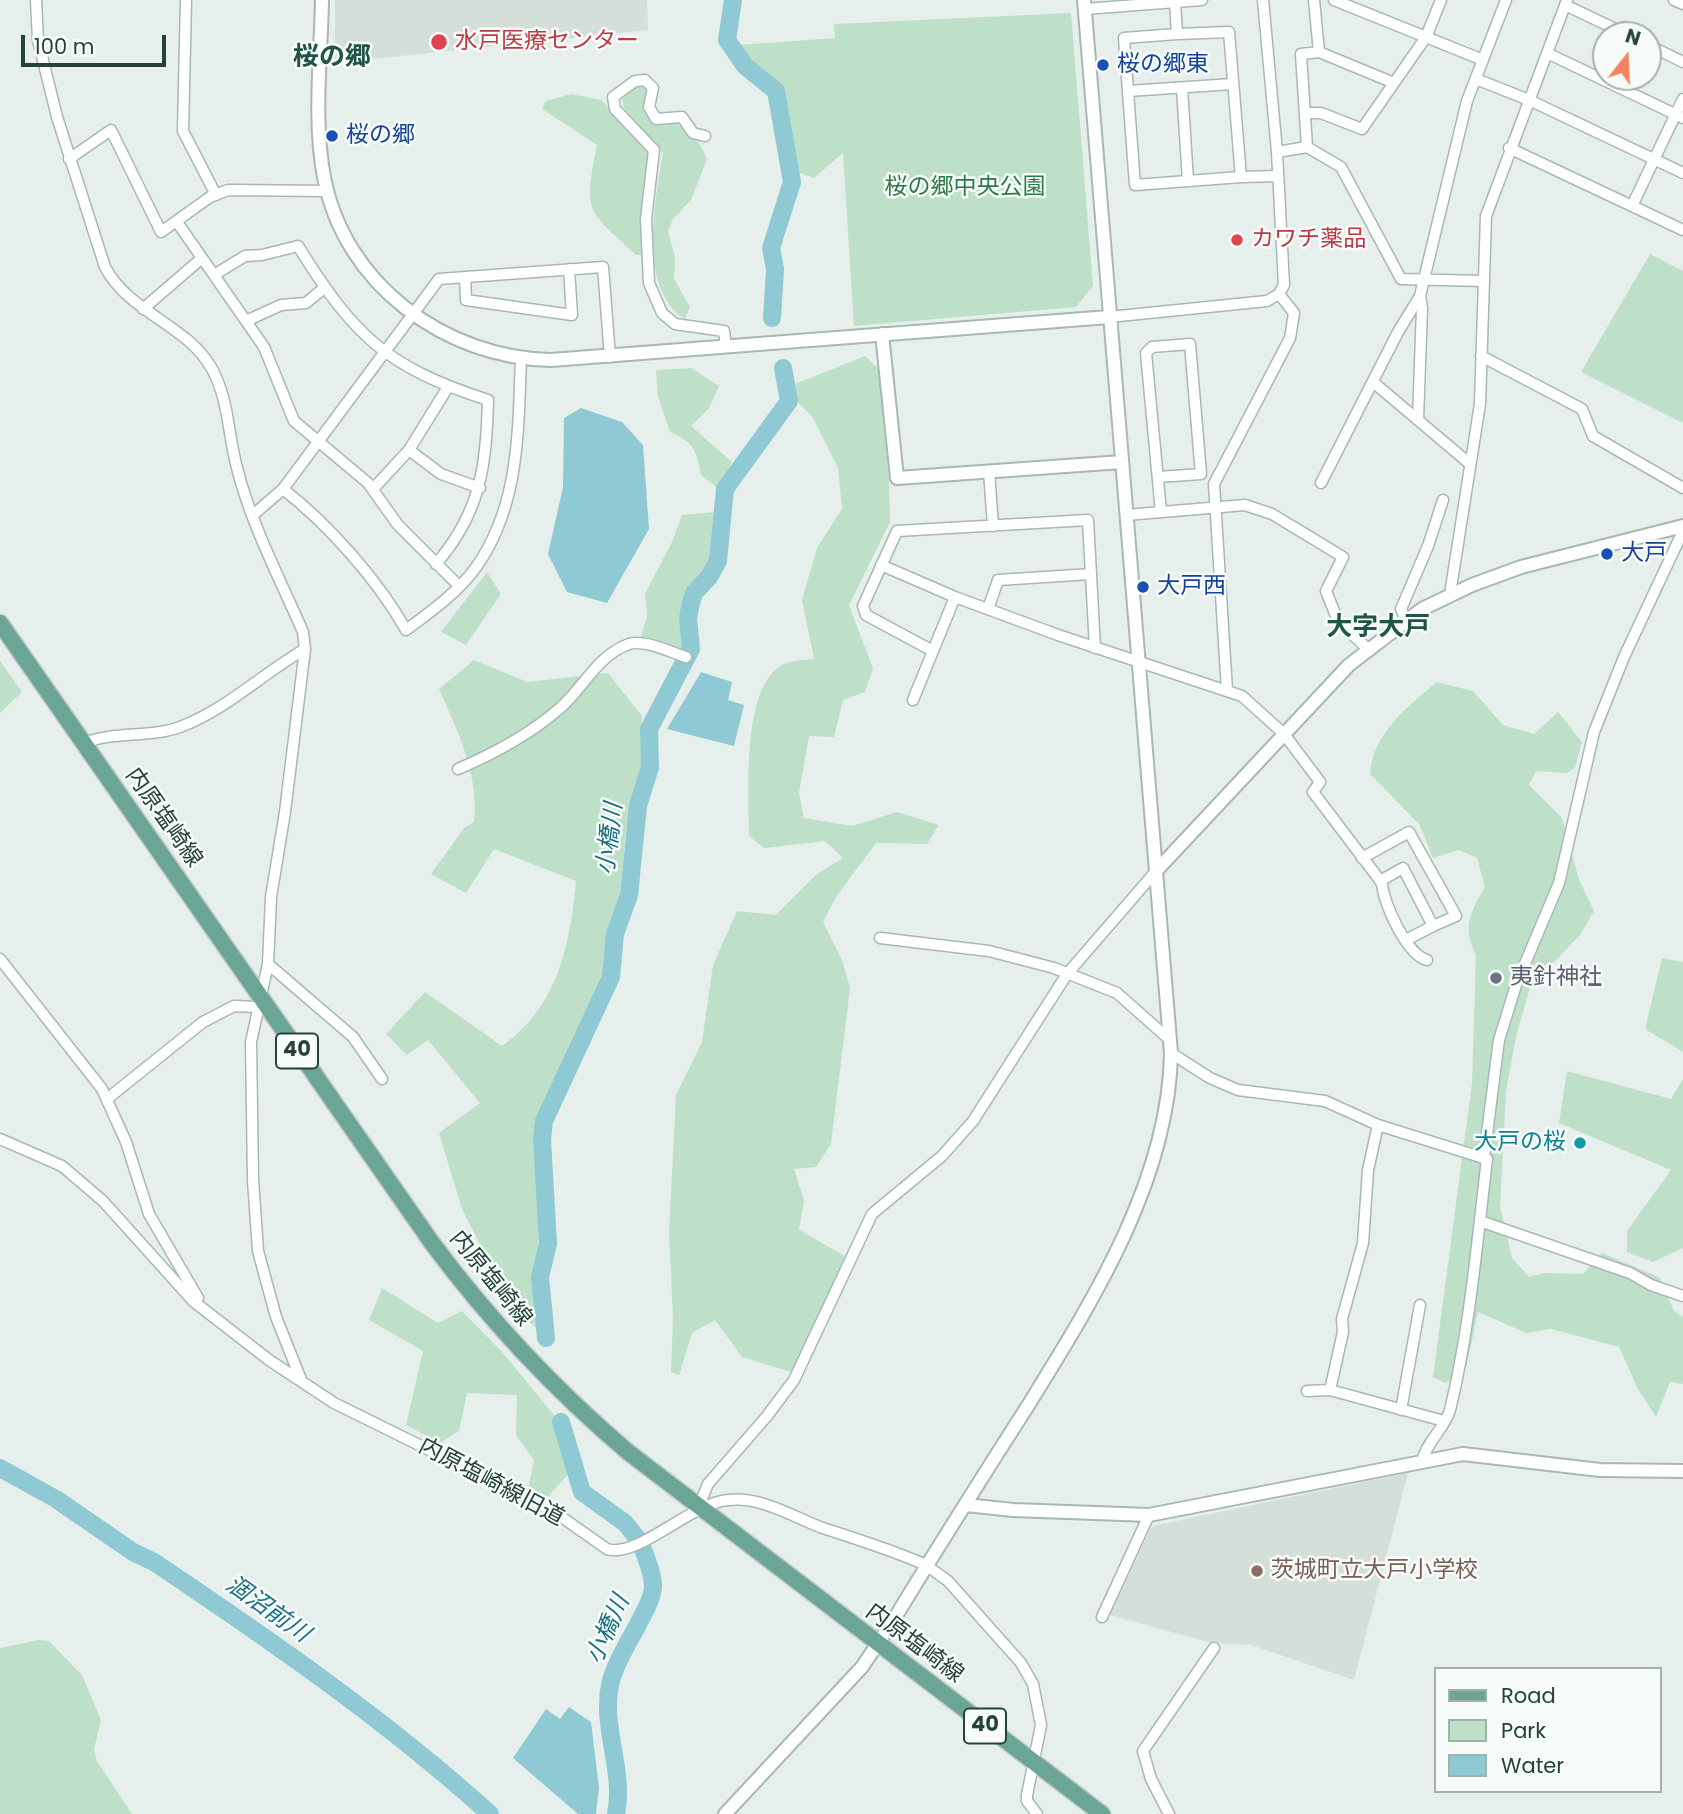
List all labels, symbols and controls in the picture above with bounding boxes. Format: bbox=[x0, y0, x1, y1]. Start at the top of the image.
scale bar bbox=[24, 21, 170, 65]
north arrow bbox=[1592, 21, 1662, 91]
text: N bbox=[1622, 22, 1644, 53]
place label: 水戸医療センター bbox=[455, 28, 639, 56]
text: 100 m bbox=[34, 32, 94, 61]
marker: 水戸医療センター bbox=[429, 32, 449, 52]
district label: 桜の郷 bbox=[293, 42, 371, 74]
place label: 桜の郷東 bbox=[1117, 51, 1209, 79]
marker: 桜の郷東 bbox=[1095, 57, 1111, 73]
place label: 桜の郷 bbox=[346, 122, 415, 150]
marker: 桜の郷 bbox=[324, 128, 340, 144]
park label: 桜の郷中央公園 bbox=[885, 174, 1045, 202]
place label: カワチ薬品 bbox=[1251, 226, 1366, 254]
marker: カワチ薬品 bbox=[1229, 232, 1245, 248]
place label: 大戸 bbox=[1621, 540, 1667, 568]
marker: 大戸 bbox=[1599, 546, 1615, 562]
place label: 大戸西 bbox=[1157, 573, 1226, 601]
marker: 大戸西 bbox=[1135, 579, 1151, 595]
district label: 大字大戸 bbox=[1326, 612, 1430, 644]
street label: 内原塩崎線 bbox=[119, 763, 207, 873]
water label: 小橋川 bbox=[592, 802, 630, 876]
place label: 夷針神社 bbox=[1510, 964, 1602, 992]
marker: 夷針神社 bbox=[1488, 970, 1504, 986]
road number: 40 bbox=[276, 1034, 318, 1068]
place label: 大戸の桜 bbox=[1474, 1129, 1566, 1157]
marker: 大戸の桜 bbox=[1572, 1135, 1588, 1151]
street label: 内原塩崎線 bbox=[443, 1226, 537, 1332]
street label: 内原塩崎線旧道 bbox=[413, 1433, 569, 1533]
place label: 茨城町立大戸小学校 bbox=[1271, 1557, 1478, 1585]
marker: 茨城町立大戸小学校 bbox=[1249, 1563, 1265, 1579]
water label: 涸沼前川 bbox=[219, 1571, 315, 1649]
water label: 小橋川 bbox=[581, 1591, 637, 1669]
street label: 内原塩崎線 bbox=[860, 1598, 968, 1690]
legend bbox=[1434, 1667, 1662, 1793]
text: Road bbox=[1501, 1681, 1556, 1710]
road number: 40 bbox=[964, 1708, 1006, 1744]
text: Park bbox=[1501, 1716, 1546, 1745]
text: Water bbox=[1501, 1751, 1564, 1780]

